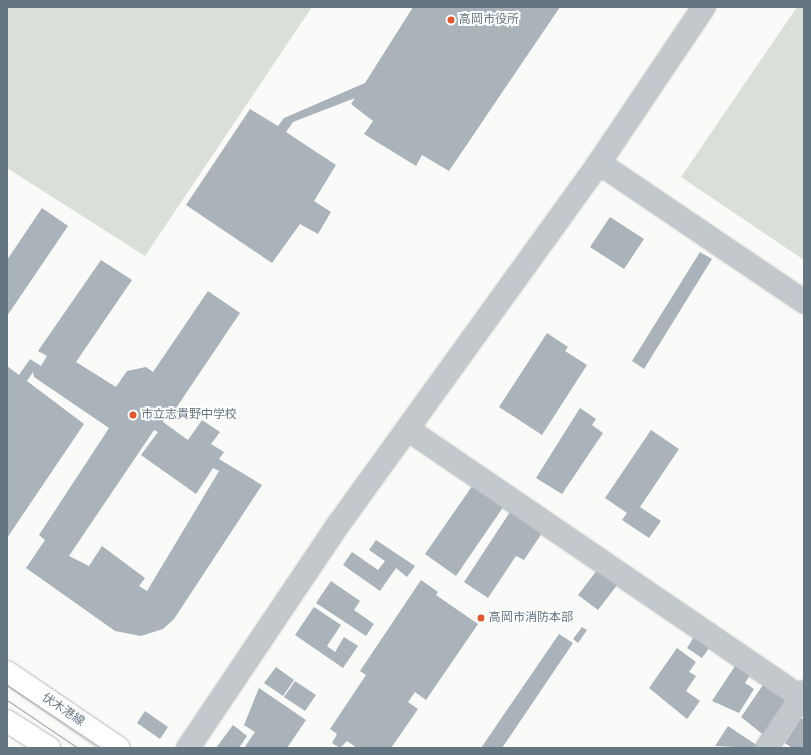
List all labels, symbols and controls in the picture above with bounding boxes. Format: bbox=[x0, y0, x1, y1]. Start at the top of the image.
place label: 高岡市役所 bbox=[459, 13, 519, 27]
marker: 高岡市役所 bbox=[446, 15, 456, 25]
place label: 市立志貴野中学校 bbox=[141, 408, 237, 422]
marker: 市立志貴野中学校 bbox=[128, 410, 138, 420]
place label: 高岡市消防本部 bbox=[489, 611, 573, 625]
marker: 高岡市消防本部 bbox=[476, 613, 486, 623]
street label: 伏木港線 bbox=[39, 691, 87, 729]

